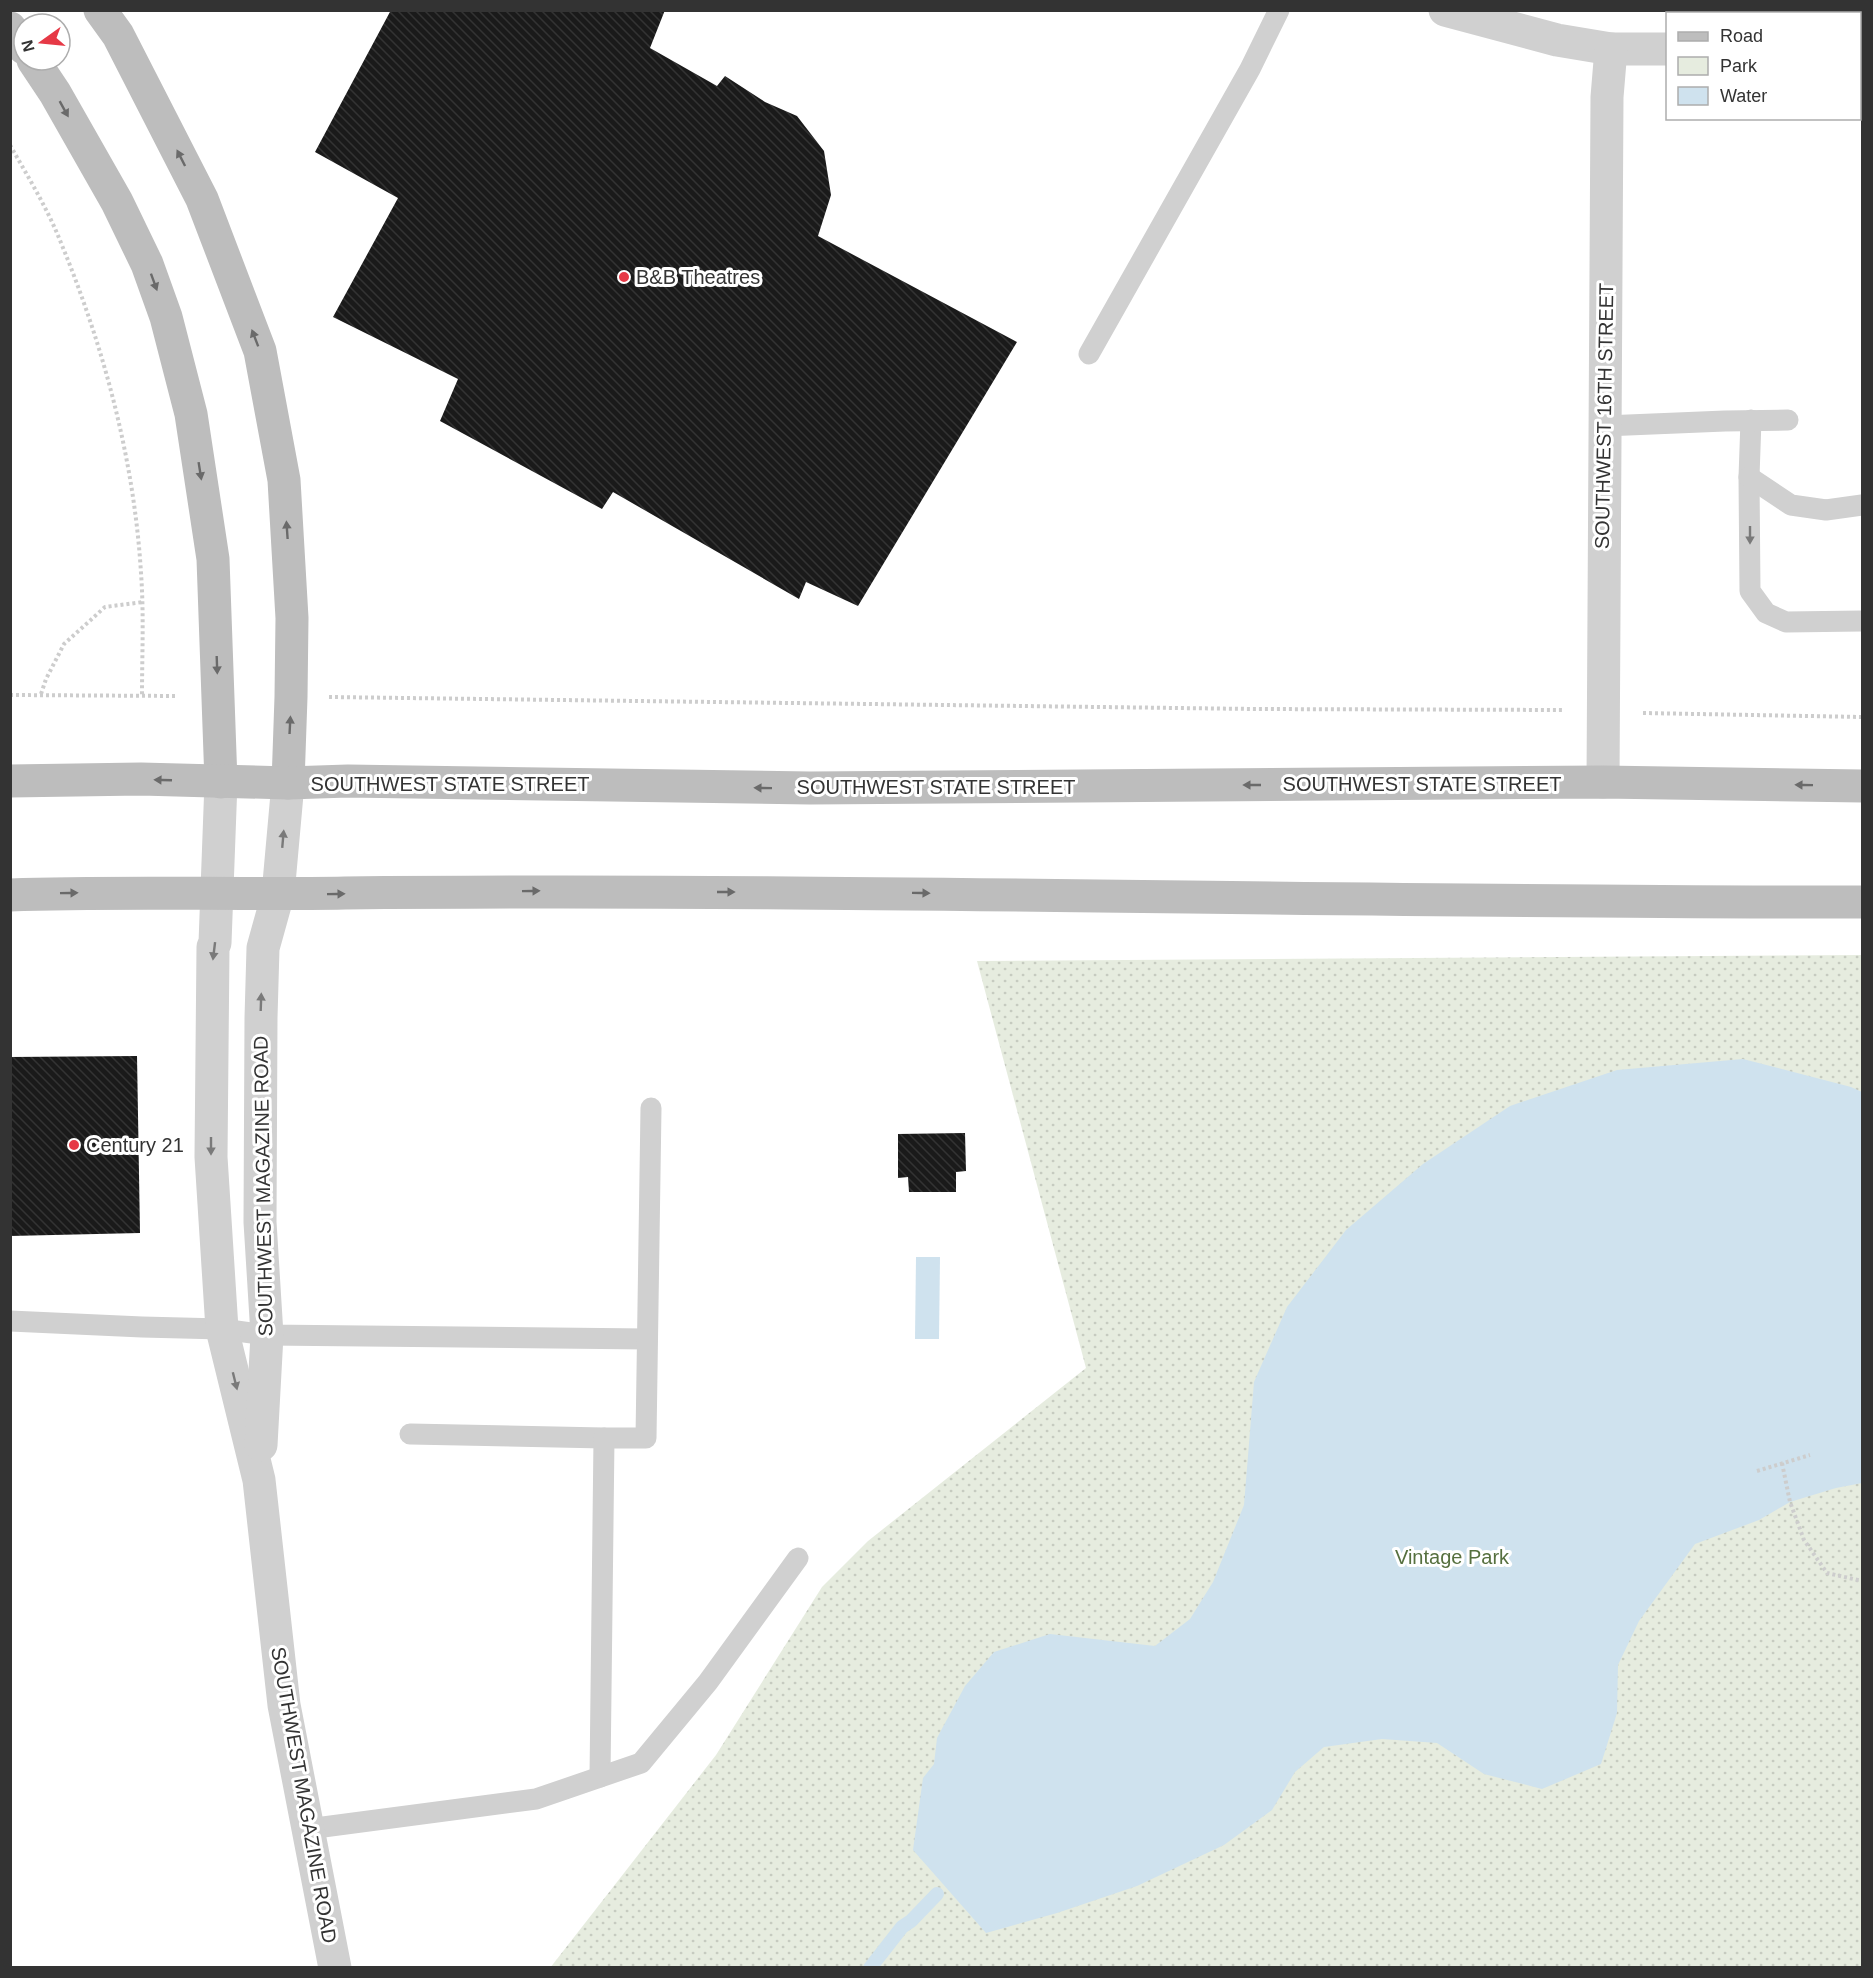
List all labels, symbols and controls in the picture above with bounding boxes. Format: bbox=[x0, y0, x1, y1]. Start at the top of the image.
north arrow bbox=[12, 12, 72, 72]
legend bbox=[1666, 12, 1861, 120]
text: Road bbox=[1720, 26, 1763, 46]
text: N bbox=[18, 38, 38, 54]
text: Park bbox=[1720, 56, 1758, 76]
text: Water bbox=[1720, 86, 1767, 106]
one-way arrow bbox=[59, 101, 70, 117]
one-way arrow bbox=[176, 149, 186, 166]
place label: B&B Theatres bbox=[636, 266, 760, 288]
marker: B&B Theatres bbox=[617, 270, 631, 284]
one-way arrow bbox=[149, 273, 159, 291]
street label: SOUTHWEST 16TH STREET bbox=[1591, 283, 1617, 549]
one-way arrow bbox=[250, 329, 260, 347]
one-way arrow bbox=[195, 462, 204, 481]
one-way arrow bbox=[282, 521, 291, 540]
one-way arrow bbox=[1745, 526, 1754, 545]
one-way arrow bbox=[213, 656, 222, 675]
one-way arrow bbox=[286, 715, 295, 734]
street label: SOUTHWEST STATE STREET bbox=[311, 773, 589, 795]
street label: SOUTHWEST STATE STREET bbox=[1283, 773, 1561, 795]
one-way arrow bbox=[153, 775, 172, 784]
street label: SOUTHWEST STATE STREET bbox=[797, 776, 1075, 798]
one-way arrow bbox=[1243, 780, 1262, 790]
one-way arrow bbox=[1795, 780, 1814, 790]
one-way arrow bbox=[754, 783, 773, 793]
one-way arrow bbox=[278, 829, 288, 848]
one-way arrow bbox=[522, 886, 541, 896]
one-way arrow bbox=[716, 887, 735, 897]
one-way arrow bbox=[59, 888, 78, 898]
one-way arrow bbox=[911, 888, 930, 898]
one-way arrow bbox=[327, 889, 346, 898]
one-way arrow bbox=[209, 942, 219, 961]
one-way arrow bbox=[257, 992, 266, 1011]
street label: SOUTHWEST MAGAZINE ROAD bbox=[249, 1035, 277, 1337]
place label: Century 21 bbox=[86, 1134, 184, 1156]
one-way arrow bbox=[207, 1136, 216, 1155]
marker: Century 21 bbox=[67, 1138, 81, 1152]
one-way arrow bbox=[230, 1372, 240, 1390]
park label: Vintage Park bbox=[1395, 1546, 1510, 1568]
street label: SOUTHWEST MAGAZINE ROAD bbox=[267, 1645, 341, 1945]

